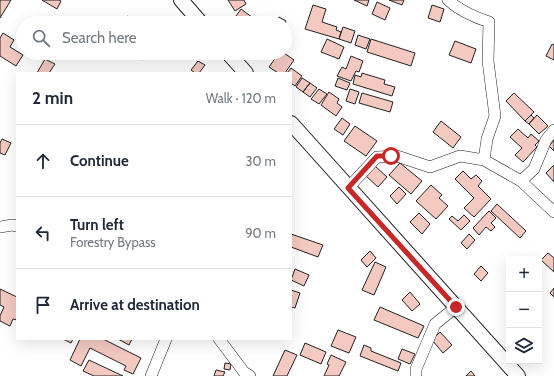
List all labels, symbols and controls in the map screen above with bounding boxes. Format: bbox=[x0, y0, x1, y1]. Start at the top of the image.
search box bbox=[16, 16, 292, 60]
icon: search bbox=[30, 27, 52, 49]
text: Search here bbox=[62, 29, 137, 47]
text: 2 min bbox=[32, 88, 73, 108]
text: Walk · 120 m bbox=[206, 90, 276, 106]
route start bbox=[382, 147, 400, 165]
icon: ahead bbox=[32, 150, 54, 172]
text: Continue bbox=[70, 152, 129, 170]
text: 30 m bbox=[246, 153, 276, 169]
text: Turn left bbox=[70, 216, 124, 234]
icon: left bbox=[32, 222, 54, 244]
text: 90 m bbox=[245, 225, 276, 241]
text: Forestry Bypass bbox=[70, 234, 156, 250]
map controls bbox=[506, 256, 542, 364]
button: + bbox=[506, 256, 542, 292]
button: − bbox=[506, 292, 542, 328]
icon: arrive bbox=[32, 294, 54, 316]
text: Arrive at destination bbox=[70, 296, 200, 314]
route end bbox=[447, 298, 465, 316]
button: layers bbox=[506, 328, 542, 364]

